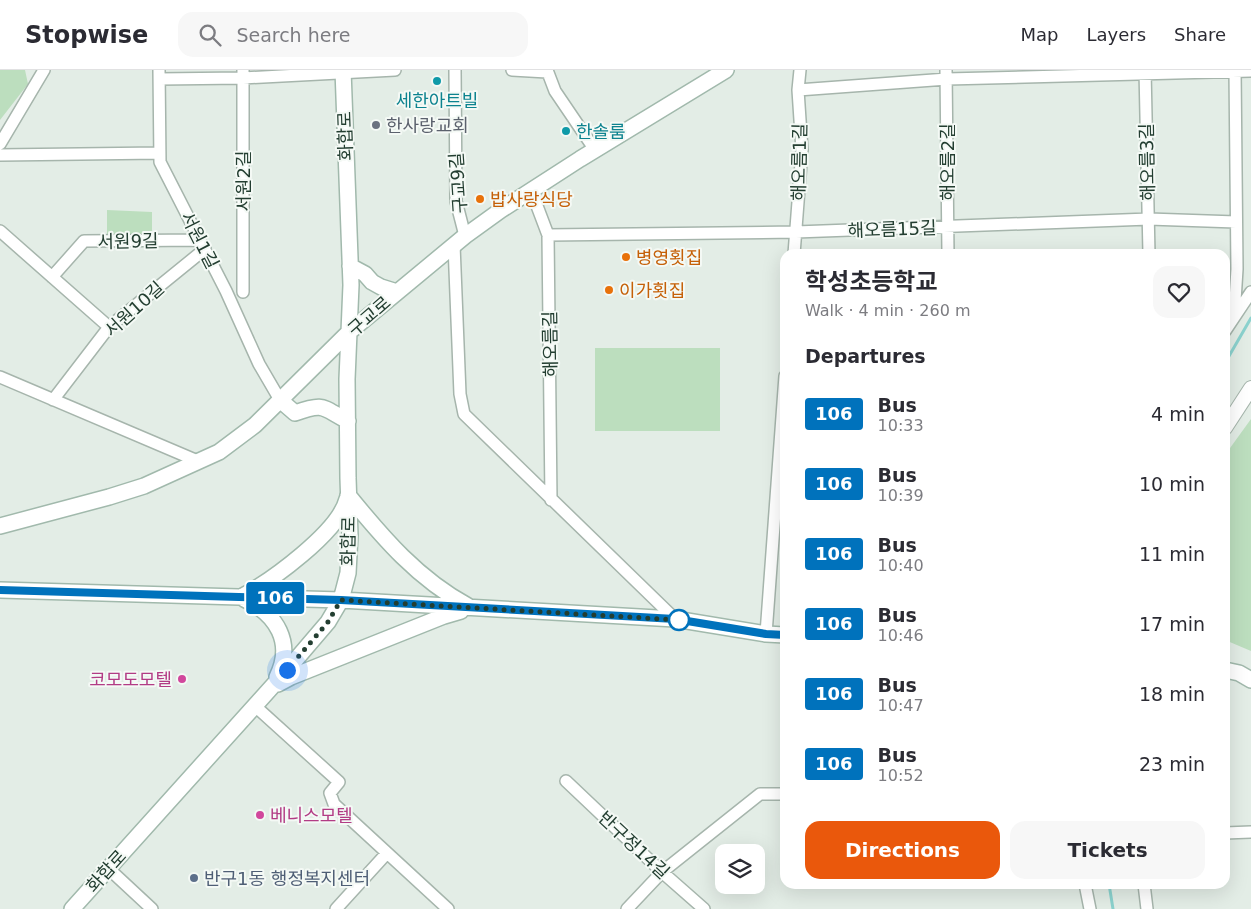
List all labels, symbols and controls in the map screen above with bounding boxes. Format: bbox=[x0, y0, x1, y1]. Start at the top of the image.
search box bbox=[178, 12, 528, 57]
text: Stopwise bbox=[25, 21, 148, 49]
icon: search bbox=[196, 21, 224, 49]
text: Search here bbox=[236, 24, 351, 46]
text: Map bbox=[1020, 24, 1058, 45]
text: Layers bbox=[1086, 24, 1146, 45]
text: Share bbox=[1174, 24, 1226, 45]
marker: 세한아트빌 bbox=[431, 75, 443, 87]
place label: 세한아트빌 bbox=[396, 90, 478, 111]
street label: 화합로 bbox=[334, 111, 356, 161]
place label: 한사랑교회 bbox=[386, 115, 469, 136]
marker: 한사랑교회 bbox=[370, 119, 382, 131]
place label: 한솔룸 bbox=[576, 121, 626, 142]
street label: 해오름1길 bbox=[788, 123, 810, 201]
street label: 해오름2길 bbox=[937, 123, 958, 201]
street label: 해오름3길 bbox=[1136, 123, 1158, 201]
marker: 한솔룸 bbox=[560, 125, 572, 137]
street label: 서원2길 bbox=[233, 150, 254, 212]
street label: 구교9길 bbox=[445, 152, 471, 214]
place label: 밥사랑식당 bbox=[490, 189, 573, 210]
marker: 밥사랑식당 bbox=[474, 193, 486, 205]
street label: 서원1길 bbox=[177, 208, 223, 272]
street label: 해오름15길 bbox=[847, 217, 937, 241]
street label: 서원9길 bbox=[97, 230, 159, 252]
place label: 병영횟집 bbox=[636, 247, 702, 268]
marker: 병영횟집 bbox=[620, 251, 632, 263]
button: heart bbox=[1153, 266, 1205, 318]
text: 학성초등학교 bbox=[805, 268, 937, 296]
street label: 서원10길 bbox=[100, 277, 168, 341]
place label: 이가횟집 bbox=[619, 280, 685, 301]
marker: 이가횟집 bbox=[603, 284, 615, 296]
street label: 구교로 bbox=[343, 292, 395, 340]
text: Walk · 4 min · 260 m bbox=[805, 301, 970, 320]
street label: 해오름길 bbox=[539, 311, 561, 377]
text: Departures bbox=[805, 345, 926, 367]
text: Bus bbox=[878, 394, 917, 416]
text: 106 bbox=[815, 403, 853, 424]
text: 4 min bbox=[1151, 403, 1205, 425]
text: 10:33 bbox=[878, 416, 924, 435]
text: Bus bbox=[878, 464, 917, 486]
text: 106 bbox=[815, 473, 853, 494]
text: 10 min bbox=[1139, 473, 1205, 495]
text: 10:39 bbox=[878, 486, 924, 505]
street label: 화합로 bbox=[337, 516, 359, 566]
text: Bus bbox=[878, 534, 917, 556]
text: 106 bbox=[815, 543, 853, 564]
text: 11 min bbox=[1139, 543, 1205, 565]
text: 10:40 bbox=[878, 556, 924, 575]
line badge: 106 bbox=[246, 582, 304, 614]
text: 106 bbox=[256, 587, 294, 608]
text: Bus bbox=[878, 604, 917, 626]
unlabelled marker bbox=[668, 609, 690, 631]
text: 106 bbox=[815, 613, 853, 634]
text: 17 min bbox=[1139, 613, 1205, 635]
text: 10:46 bbox=[878, 626, 924, 645]
your location bbox=[275, 658, 300, 683]
place label: 코모도모텔 bbox=[89, 669, 172, 690]
marker: 코모도모텔 bbox=[176, 673, 188, 685]
text: Bus bbox=[878, 674, 917, 696]
text: 106 bbox=[815, 683, 853, 704]
text: 18 min bbox=[1139, 683, 1205, 705]
text: 10:47 bbox=[878, 696, 924, 715]
text: Bus bbox=[878, 744, 917, 766]
text: 106 bbox=[815, 753, 853, 774]
text: 23 min bbox=[1139, 753, 1205, 775]
text: 10:52 bbox=[878, 766, 924, 785]
place label: 베니스모텔 bbox=[270, 805, 353, 826]
street label: 반구정14길 bbox=[594, 807, 674, 883]
marker: 베니스모텔 bbox=[254, 809, 266, 821]
button: Directions bbox=[805, 821, 1000, 879]
button: Tickets bbox=[1010, 821, 1205, 879]
map controls bbox=[715, 844, 765, 894]
button: layers bbox=[715, 844, 765, 894]
street label: 화합로 bbox=[82, 846, 130, 896]
place label: 반구1동 행정복지센터 bbox=[204, 868, 370, 889]
marker: 반구1동 행정복지센터 bbox=[188, 872, 200, 884]

